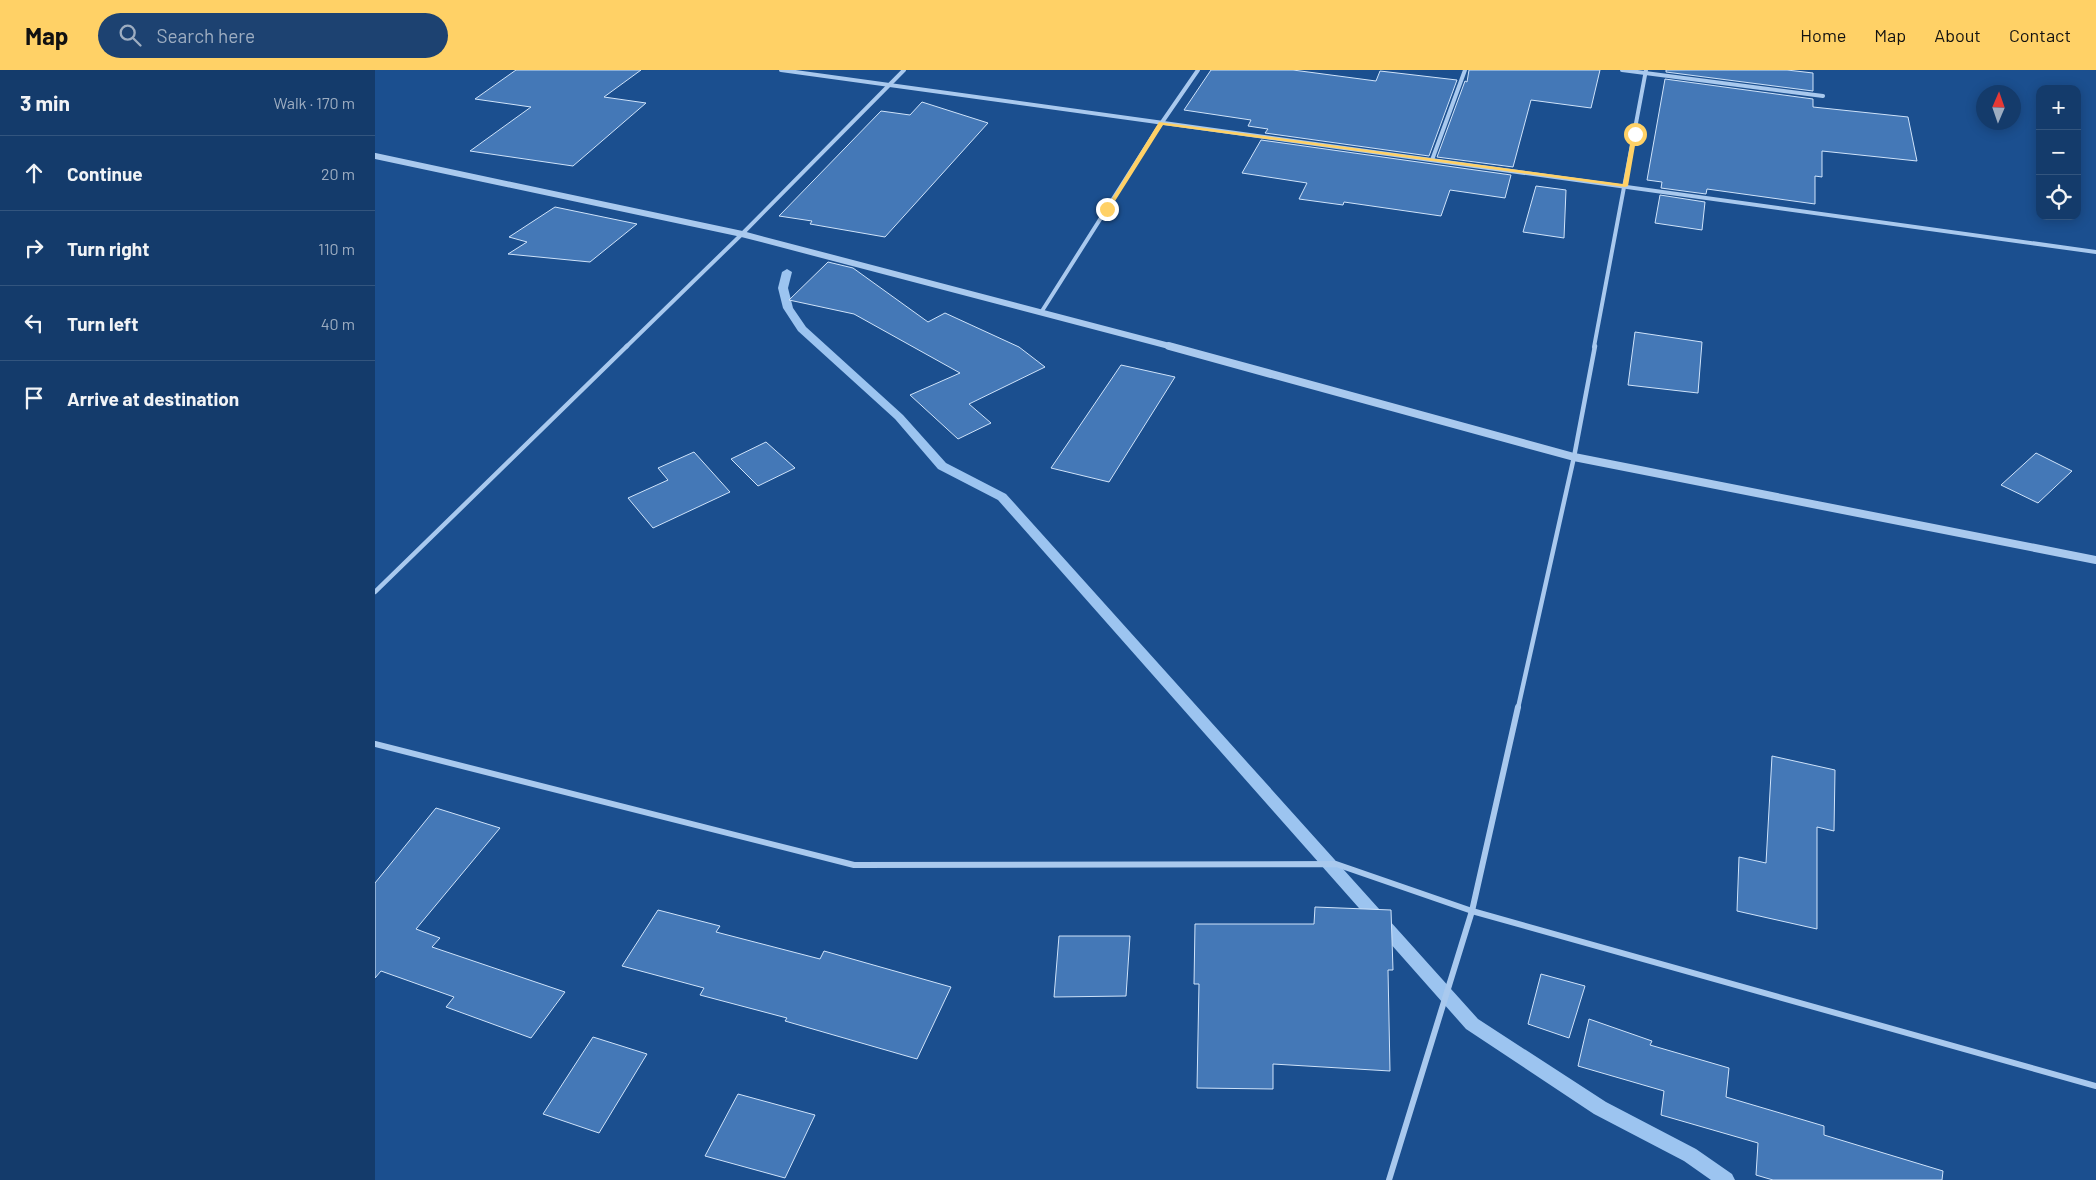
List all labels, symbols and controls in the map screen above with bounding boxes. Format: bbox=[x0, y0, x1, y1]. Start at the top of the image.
search box bbox=[98, 13, 448, 58]
text: Map bbox=[25, 21, 68, 50]
icon: search bbox=[116, 21, 144, 49]
text: Search here bbox=[156, 24, 255, 47]
text: Home bbox=[1800, 24, 1846, 46]
text: Map bbox=[1874, 24, 1906, 46]
text: About bbox=[1934, 24, 1981, 46]
text: Contact bbox=[2009, 24, 2071, 46]
north arrow bbox=[1976, 85, 2021, 130]
map controls bbox=[2036, 85, 2081, 220]
button: + bbox=[2036, 85, 2081, 130]
text: 3 min bbox=[20, 90, 70, 115]
text: Walk · 170 m bbox=[273, 93, 355, 112]
route start bbox=[1624, 123, 1647, 146]
button: − bbox=[2036, 130, 2081, 175]
icon: ahead bbox=[20, 159, 48, 187]
text: Continue bbox=[67, 162, 143, 185]
text: 20 m bbox=[321, 164, 355, 183]
button: locate bbox=[2036, 175, 2081, 220]
route end bbox=[1096, 198, 1119, 221]
icon: right bbox=[20, 234, 48, 262]
text: Turn right bbox=[67, 237, 149, 260]
text: 110 m bbox=[318, 239, 355, 258]
icon: left bbox=[20, 309, 48, 337]
text: Turn left bbox=[67, 312, 138, 335]
text: 40 m bbox=[321, 314, 355, 333]
icon: arrive bbox=[20, 384, 48, 412]
text: Arrive at destination bbox=[67, 387, 239, 410]

